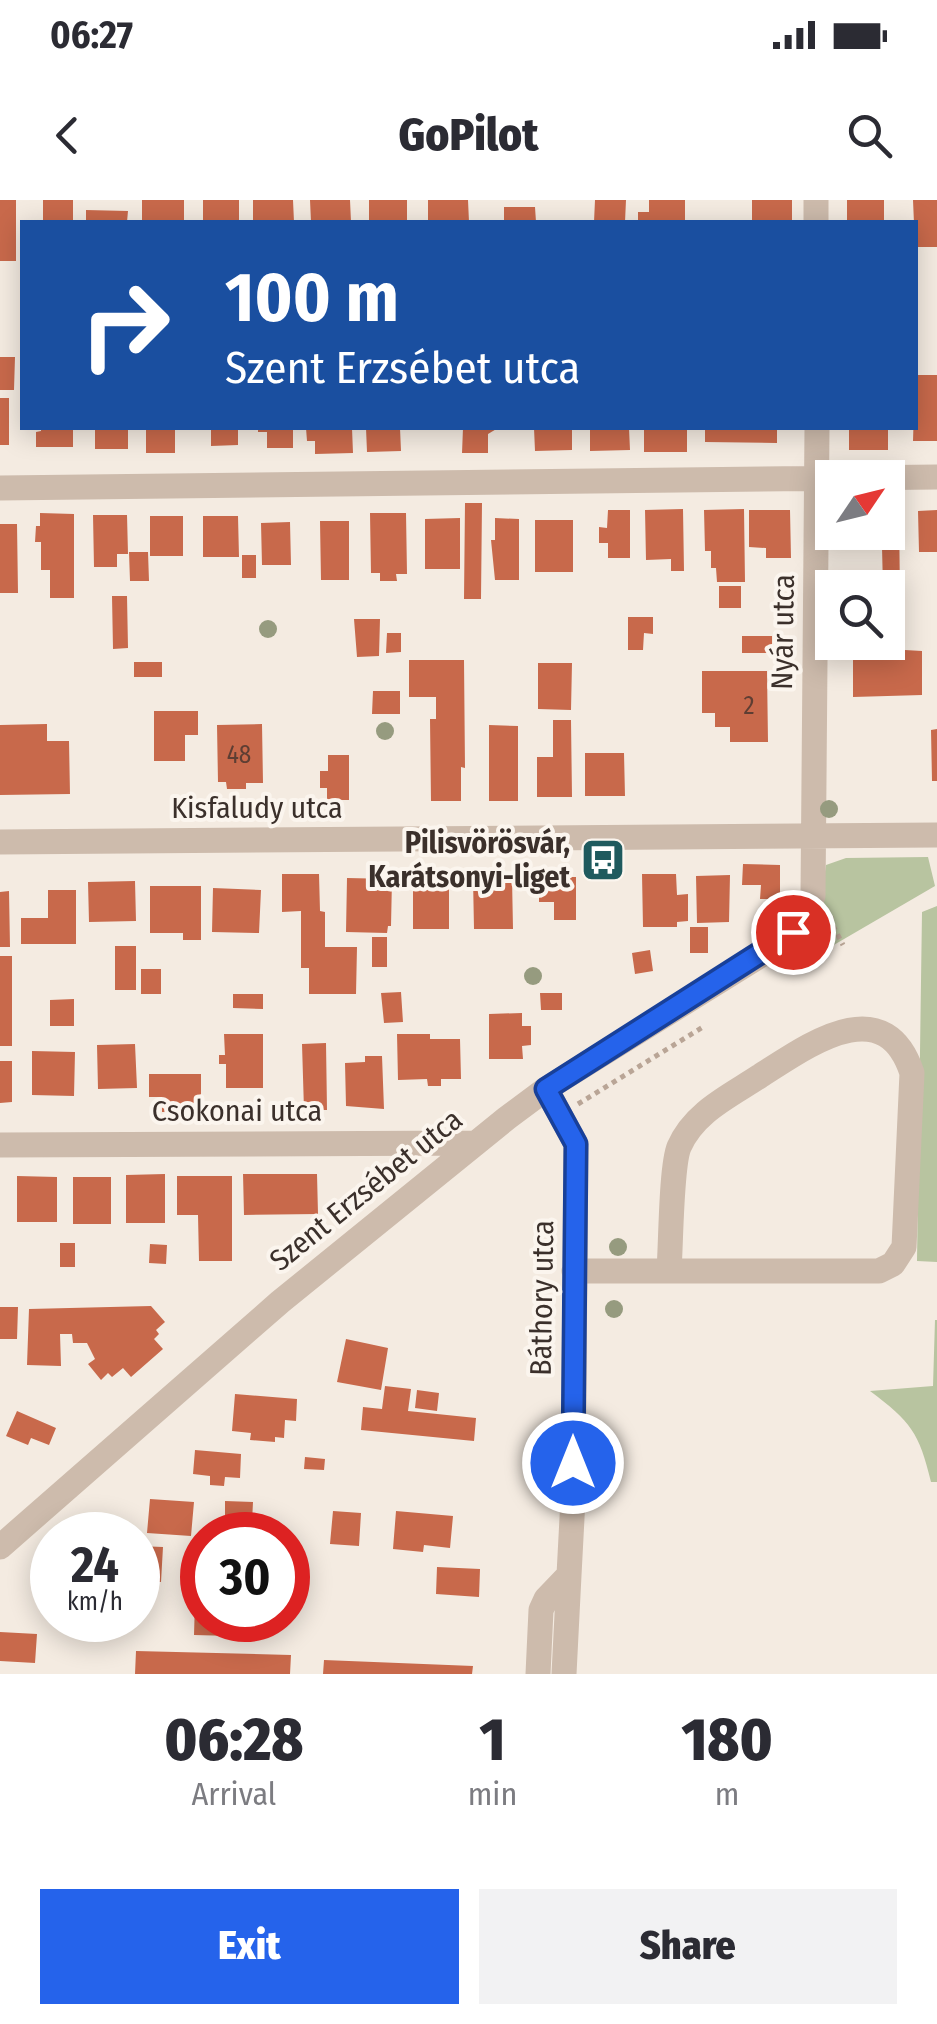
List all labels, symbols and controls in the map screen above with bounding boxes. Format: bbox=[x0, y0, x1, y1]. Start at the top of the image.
text: 06:27 bbox=[50, 12, 133, 58]
icon: back bbox=[40, 108, 95, 163]
text: GoPilot bbox=[399, 108, 538, 162]
icon: search bbox=[842, 108, 897, 163]
text: 100 m bbox=[225, 256, 399, 340]
icon: right bbox=[60, 260, 190, 390]
text: Szent Erzsébet utca bbox=[225, 341, 580, 395]
north arrow bbox=[815, 460, 905, 550]
map controls bbox=[815, 460, 905, 660]
button: search bbox=[815, 570, 905, 660]
street label: Nyár utca bbox=[764, 574, 802, 690]
house number: 2 bbox=[743, 691, 755, 721]
house number: 48 bbox=[227, 740, 251, 770]
street label: Kisfaludy utca bbox=[171, 790, 343, 826]
place label: Pilisvörösvár, Karátsonyi-liget bbox=[368, 825, 570, 895]
bus stop icon: Pilisvörösvár, Karátsonyi-liget bbox=[580, 837, 626, 883]
pin bbox=[751, 890, 836, 975]
icon: arrive bbox=[766, 905, 821, 960]
street label: Csokonai utca bbox=[152, 1093, 322, 1129]
street label: Szent Erzsébet utca bbox=[263, 1101, 469, 1279]
street label: Báthory utca bbox=[523, 1220, 561, 1376]
position arrow bbox=[521, 1411, 625, 1515]
speed limit sign: 30 bbox=[180, 1512, 310, 1642]
text: 24 bbox=[71, 1535, 119, 1595]
text: km/h bbox=[67, 1587, 123, 1617]
text: 06:28 bbox=[164, 1704, 304, 1776]
text: 1 bbox=[479, 1704, 505, 1776]
text: 180 bbox=[681, 1704, 773, 1776]
text: Arrival bbox=[191, 1775, 276, 1813]
text: min bbox=[468, 1775, 517, 1813]
text: m bbox=[715, 1775, 739, 1813]
button: Exit bbox=[40, 1889, 459, 2004]
button: Share bbox=[479, 1889, 897, 2004]

